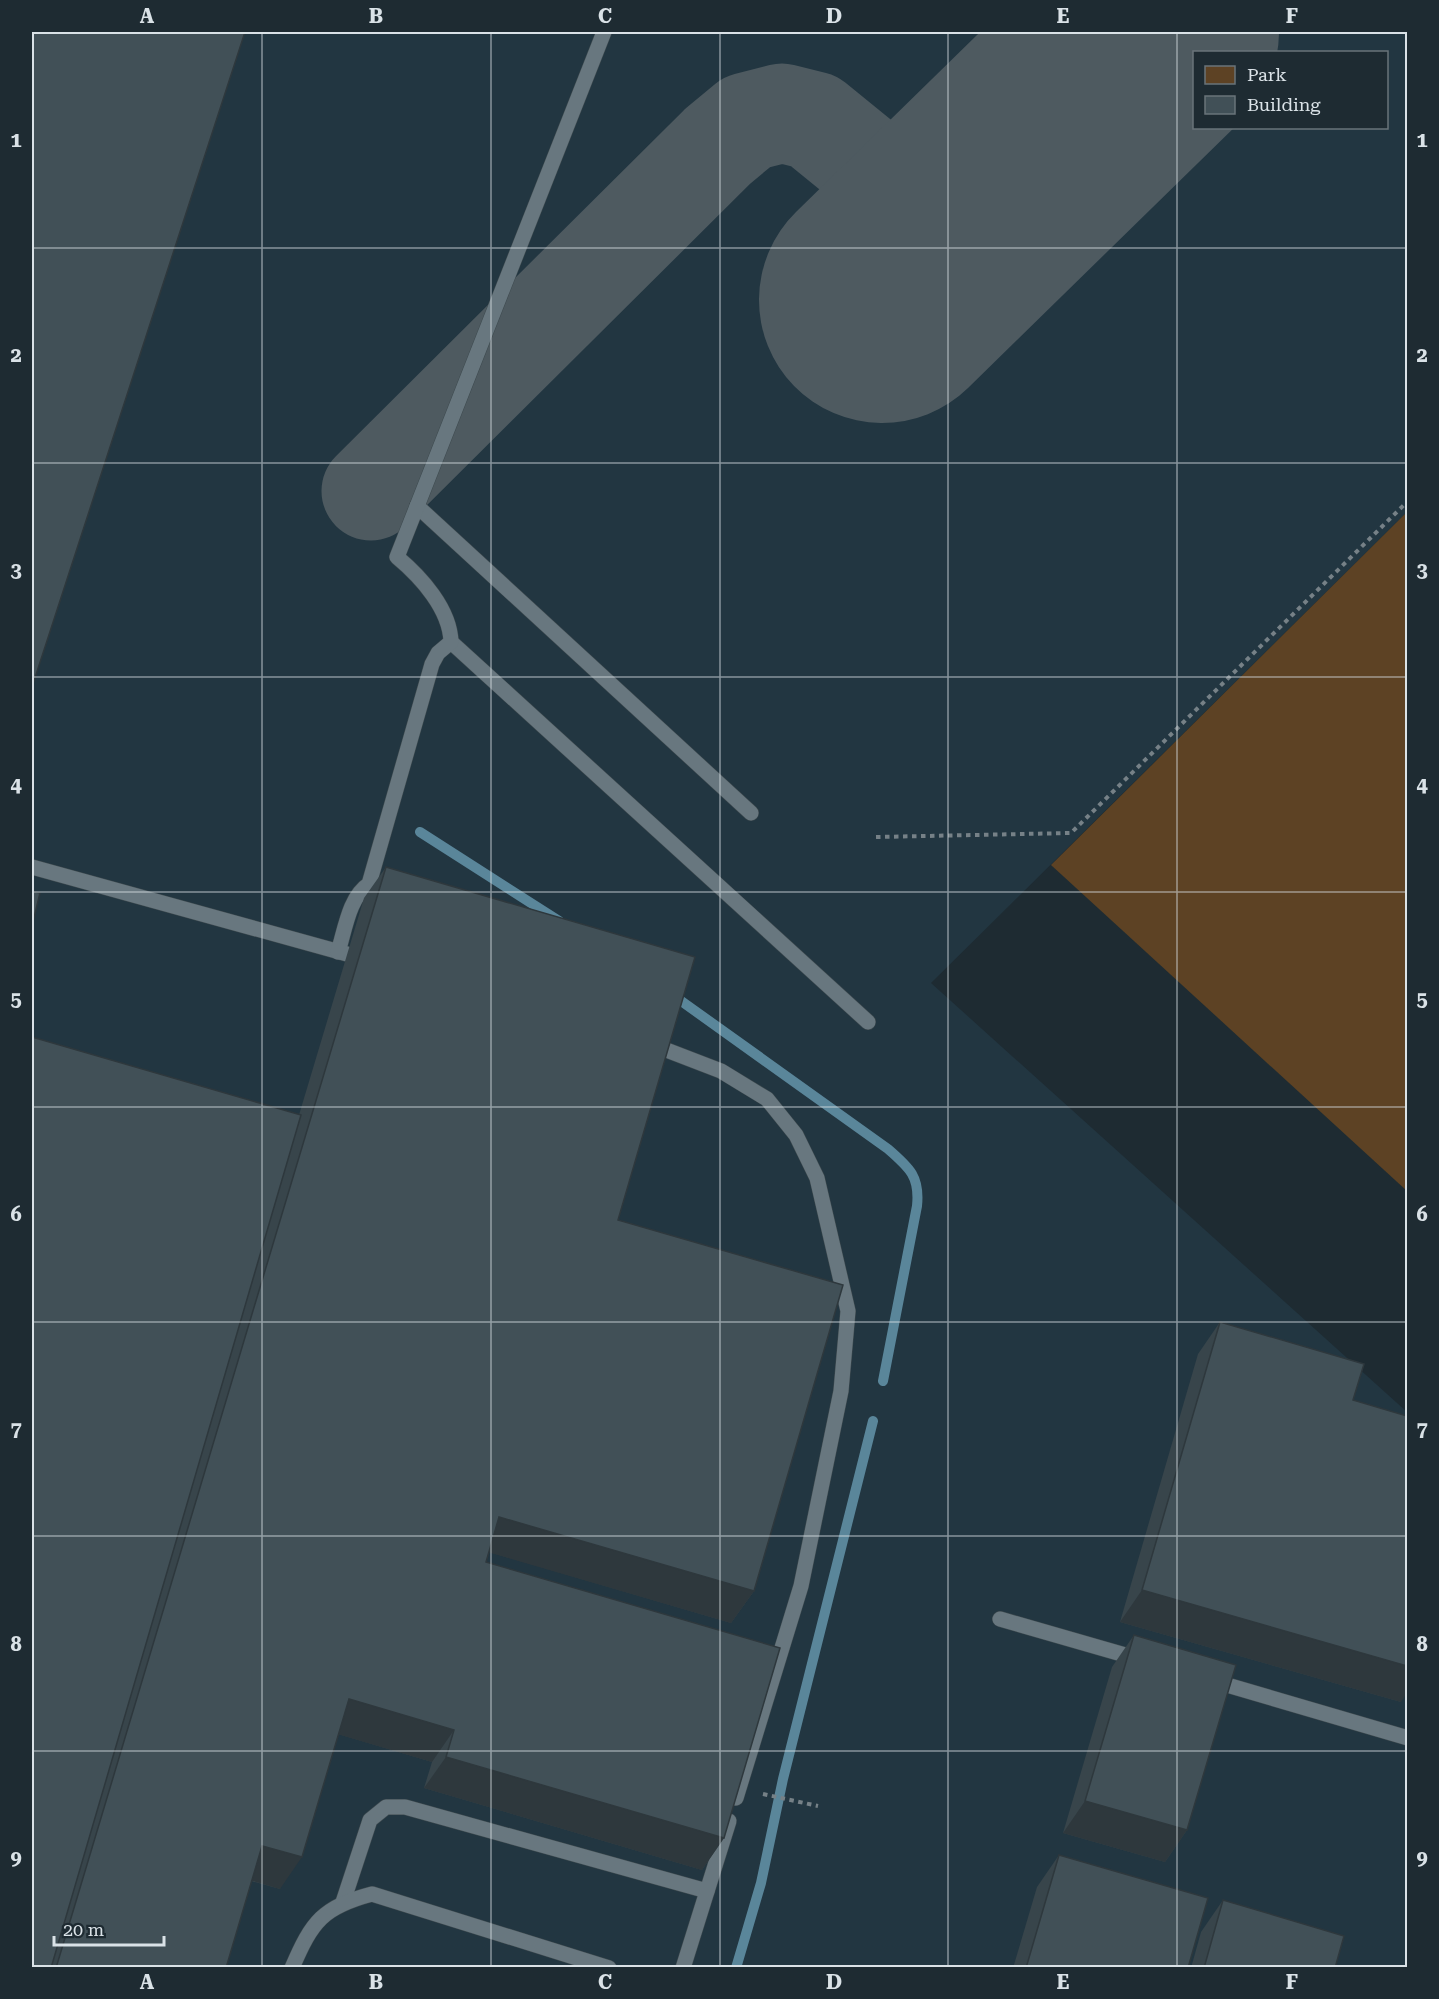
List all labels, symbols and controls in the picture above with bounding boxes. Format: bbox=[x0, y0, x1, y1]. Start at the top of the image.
text: A bbox=[140, 4, 155, 28]
text: B bbox=[369, 4, 383, 28]
text: C bbox=[598, 4, 612, 28]
text: D bbox=[826, 4, 842, 28]
text: E bbox=[1057, 4, 1070, 28]
text: F bbox=[1286, 4, 1298, 28]
legend bbox=[1193, 51, 1388, 129]
text: Park bbox=[1247, 64, 1287, 85]
text: Building bbox=[1247, 94, 1321, 115]
text: 1 bbox=[10, 128, 22, 152]
text: 1 bbox=[1416, 128, 1428, 152]
text: 2 bbox=[10, 343, 22, 367]
text: 2 bbox=[1416, 343, 1428, 367]
text: 3 bbox=[10, 558, 22, 582]
text: 3 bbox=[1416, 558, 1428, 582]
text: 4 bbox=[10, 773, 22, 797]
text: 4 bbox=[1416, 773, 1428, 797]
text: 5 bbox=[10, 987, 22, 1011]
text: 5 bbox=[1416, 987, 1428, 1011]
text: 6 bbox=[10, 1202, 22, 1226]
text: 6 bbox=[1416, 1202, 1428, 1226]
text: 7 bbox=[10, 1417, 22, 1441]
text: 7 bbox=[1416, 1417, 1428, 1441]
text: 8 bbox=[10, 1632, 22, 1656]
text: 8 bbox=[1416, 1632, 1428, 1656]
text: 9 bbox=[10, 1846, 22, 1870]
text: 9 bbox=[1416, 1846, 1428, 1870]
scale bar bbox=[54, 1909, 164, 1947]
text: 20 m bbox=[63, 1919, 104, 1940]
text: A bbox=[140, 1970, 155, 1994]
text: B bbox=[369, 1970, 383, 1994]
text: C bbox=[598, 1970, 612, 1994]
text: D bbox=[826, 1970, 842, 1994]
text: E bbox=[1057, 1970, 1070, 1994]
text: F bbox=[1286, 1970, 1298, 1994]

